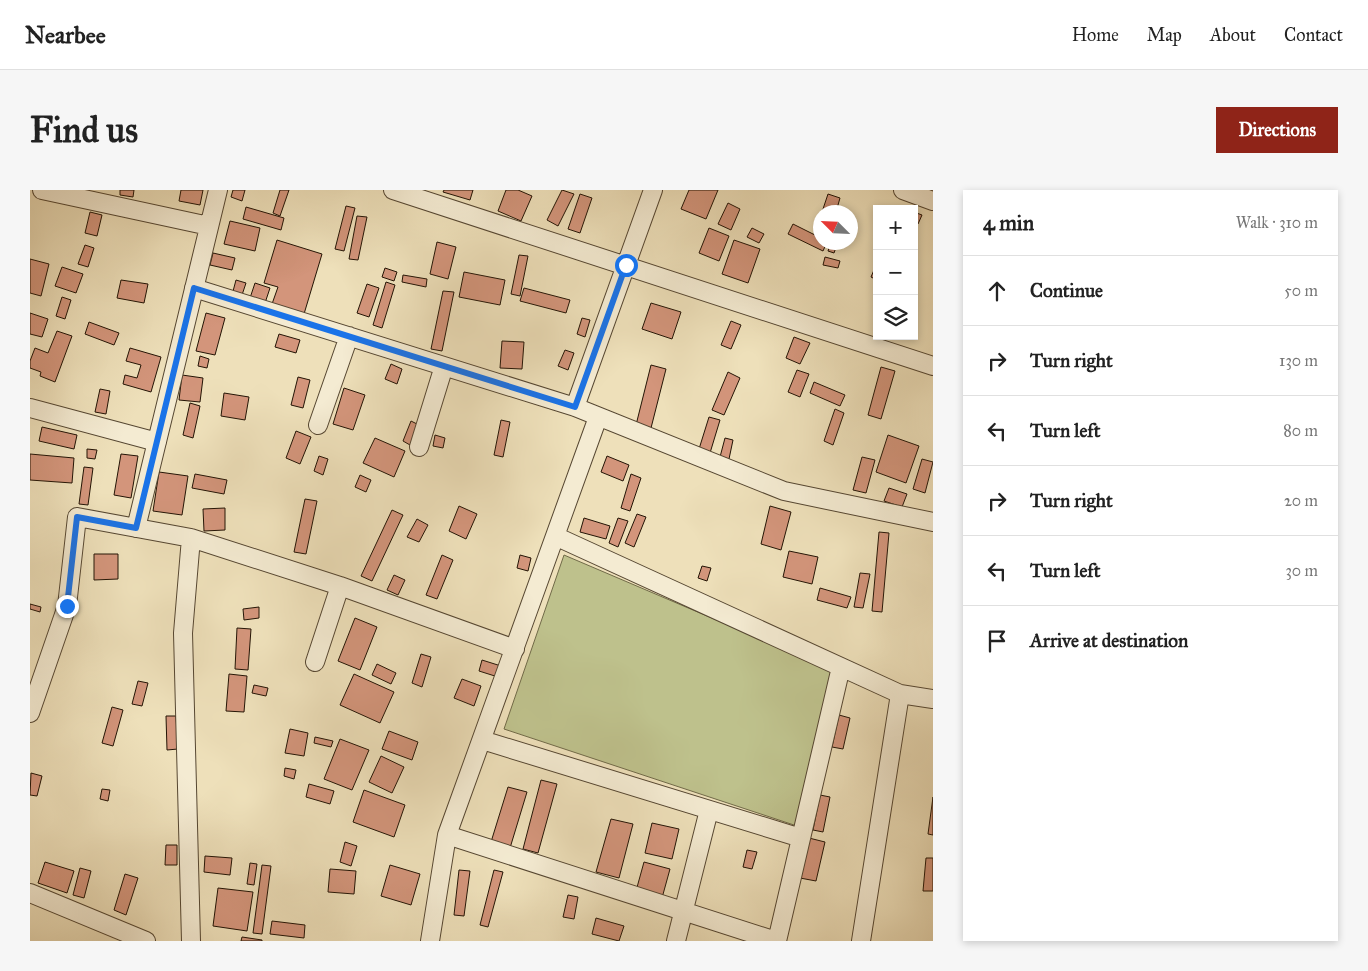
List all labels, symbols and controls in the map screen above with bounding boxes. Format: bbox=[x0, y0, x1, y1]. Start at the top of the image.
text: Nearbee bbox=[25, 20, 106, 50]
text: Home bbox=[1072, 24, 1119, 46]
text: Map bbox=[1147, 24, 1182, 46]
text: About bbox=[1210, 24, 1256, 46]
text: Contact bbox=[1284, 24, 1343, 46]
button: Directions bbox=[1216, 107, 1338, 153]
text: Find us bbox=[30, 109, 138, 152]
north arrow bbox=[813, 205, 858, 250]
map controls bbox=[873, 205, 918, 340]
button: + bbox=[873, 205, 918, 250]
text: 4 min bbox=[983, 210, 1034, 236]
text: Walk · 310 m bbox=[1236, 213, 1318, 232]
button: − bbox=[873, 250, 918, 295]
route start bbox=[615, 254, 638, 277]
icon: ahead bbox=[983, 277, 1011, 305]
text: Continue bbox=[1030, 279, 1103, 302]
text: 50 m bbox=[1284, 281, 1318, 300]
button: layers bbox=[873, 295, 918, 340]
icon: right bbox=[983, 347, 1011, 375]
text: Turn right bbox=[1030, 349, 1113, 372]
text: 130 m bbox=[1279, 351, 1318, 370]
icon: left bbox=[983, 417, 1011, 445]
text: Turn left bbox=[1030, 419, 1100, 442]
text: 80 m bbox=[1283, 421, 1318, 440]
icon: right bbox=[983, 487, 1011, 515]
text: Turn right bbox=[1030, 489, 1113, 512]
text: 20 m bbox=[1284, 491, 1318, 510]
icon: left bbox=[983, 557, 1011, 585]
text: Turn left bbox=[1030, 559, 1100, 582]
text: 30 m bbox=[1285, 561, 1318, 580]
route end bbox=[56, 595, 79, 618]
icon: arrive bbox=[983, 627, 1011, 655]
text: Arrive at destination bbox=[1030, 629, 1188, 652]

